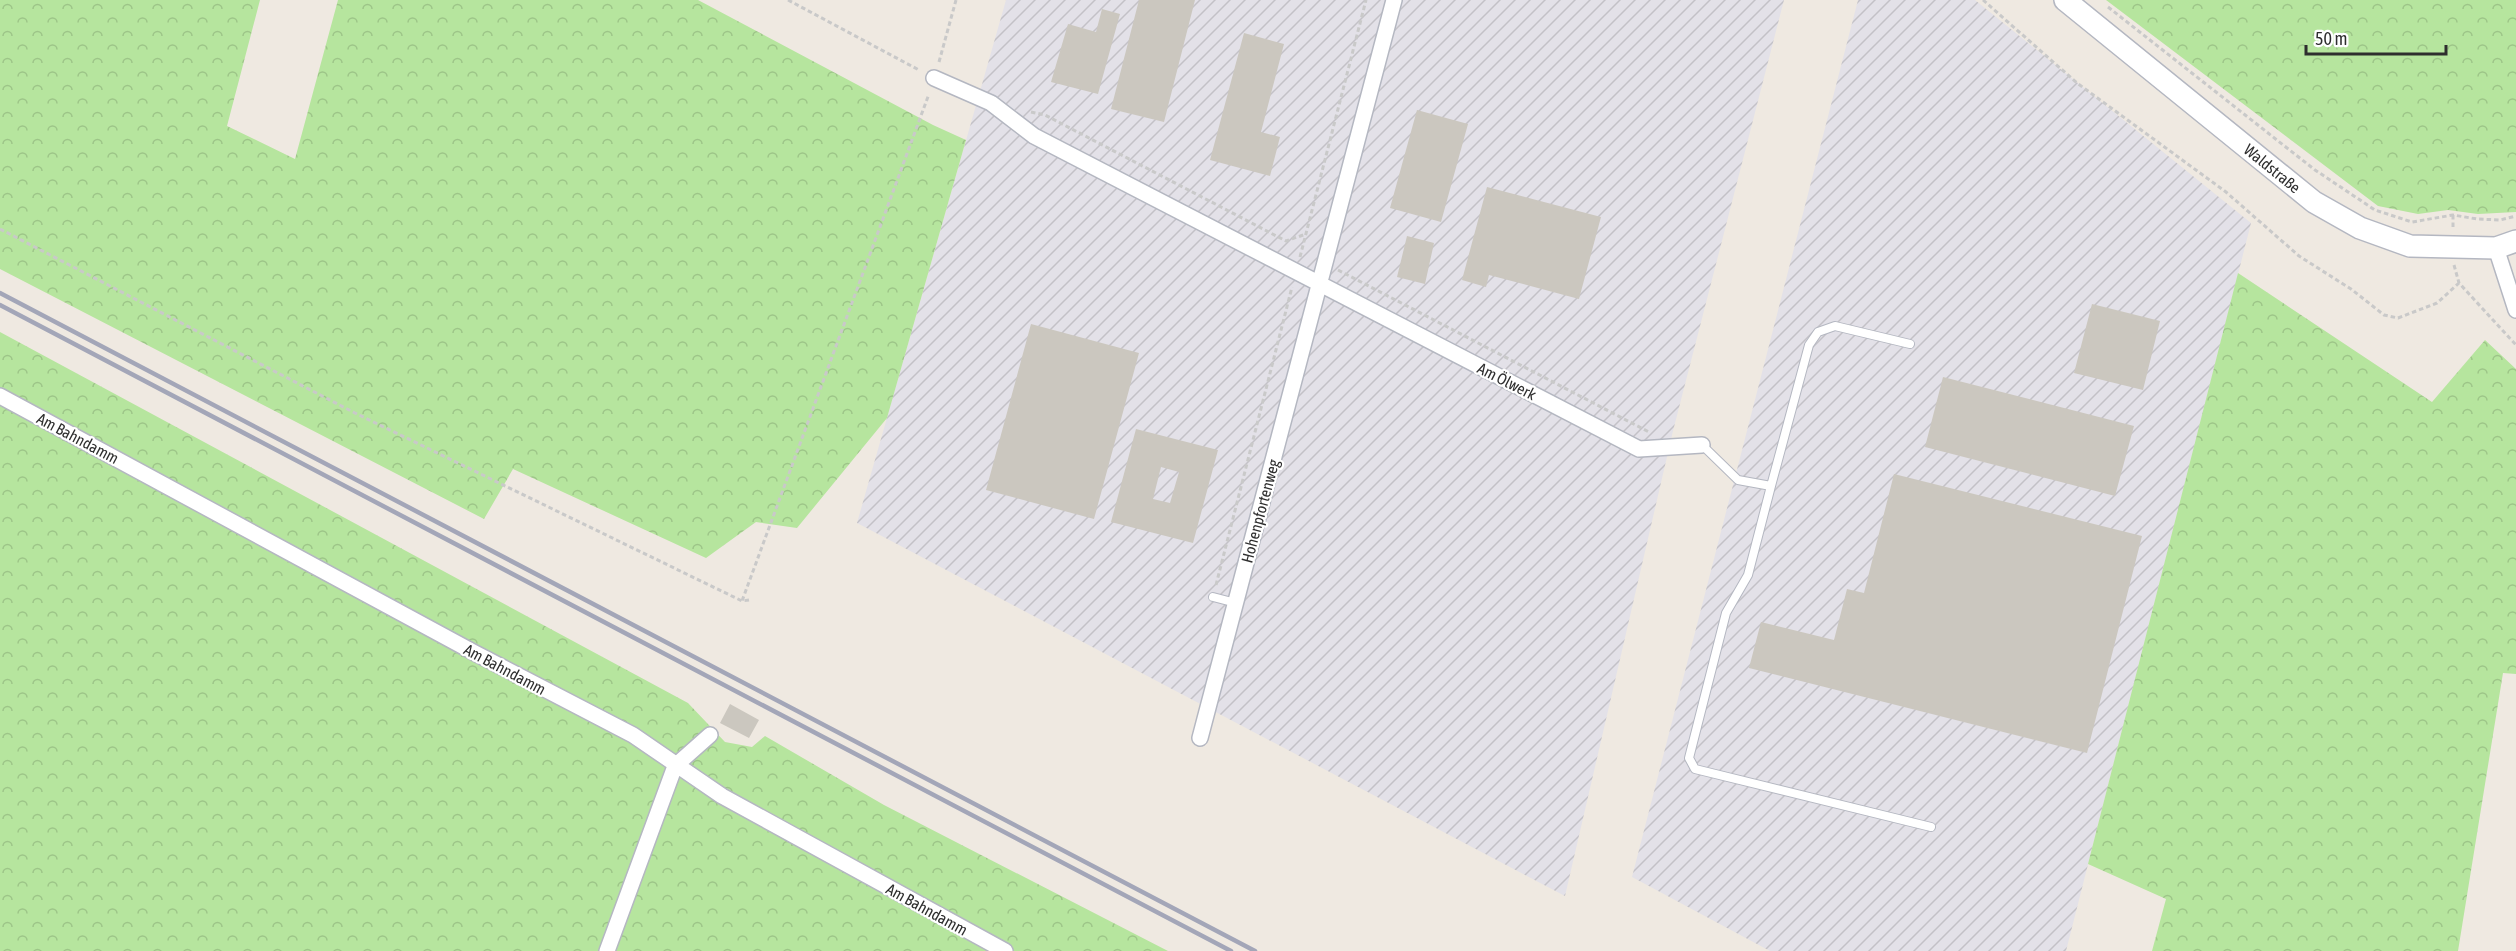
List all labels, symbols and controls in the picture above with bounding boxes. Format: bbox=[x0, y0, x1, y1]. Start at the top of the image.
scale bar bbox=[2306, 18, 2446, 56]
text: 50 m bbox=[2315, 28, 2347, 49]
street label: Waldstraße bbox=[2241, 140, 2304, 196]
street label: Am Ölwerk bbox=[1475, 359, 1539, 403]
street label: Am Bahndamm bbox=[34, 409, 122, 467]
street label: Hohenpfortenweg bbox=[1237, 457, 1283, 565]
street label: Am Bahndamm bbox=[461, 640, 549, 698]
street label: Am Bahndamm bbox=[883, 879, 971, 939]

